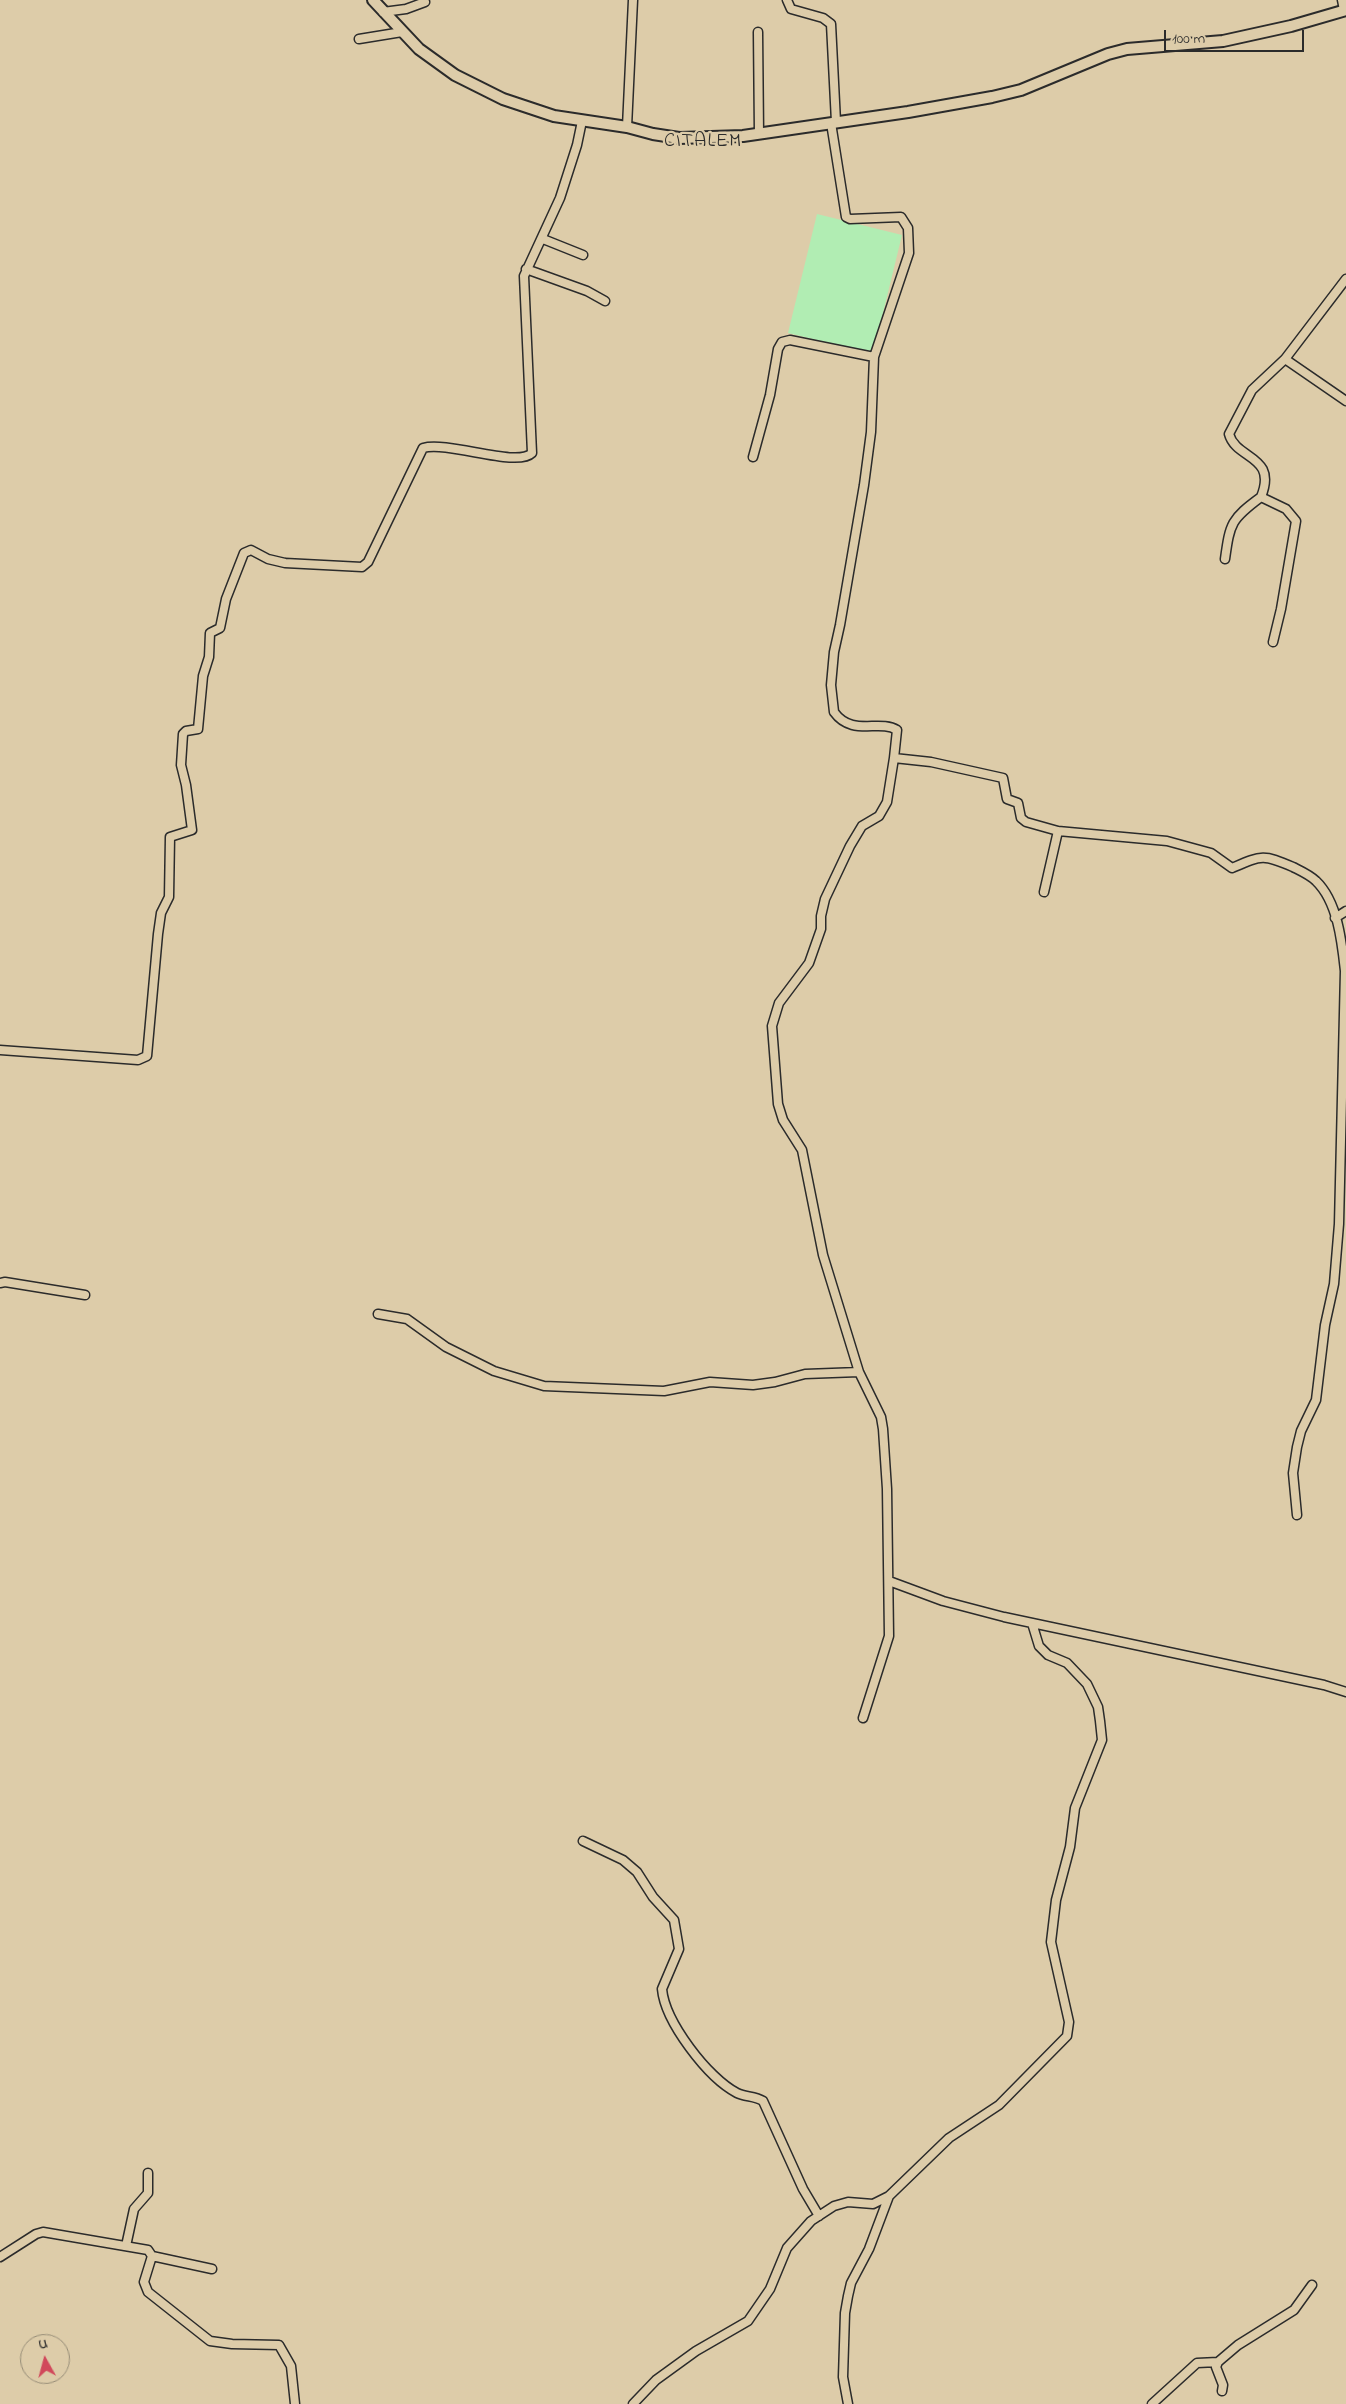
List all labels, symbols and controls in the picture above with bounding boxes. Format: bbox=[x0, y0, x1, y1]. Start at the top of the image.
scale bar bbox=[1166, 20, 1306, 52]
text: 100 m bbox=[1172, 28, 1205, 50]
district label: CITALEM bbox=[663, 131, 743, 155]
north arrow bbox=[20, 2334, 70, 2384]
text: U bbox=[38, 2334, 49, 2356]

